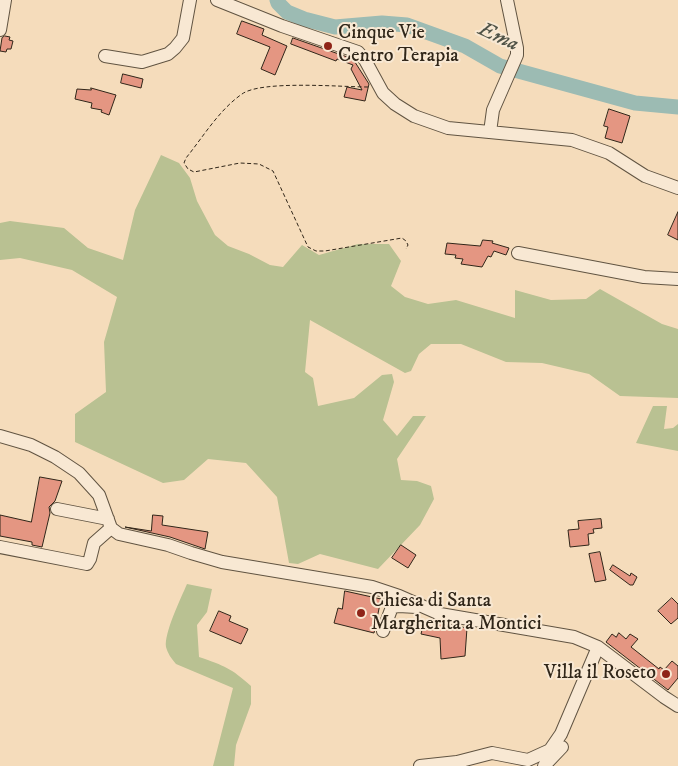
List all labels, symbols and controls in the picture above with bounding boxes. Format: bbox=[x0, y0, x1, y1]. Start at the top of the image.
water label: Ema bbox=[474, 18, 522, 58]
place label: Cinque Vie Centro Terapia bbox=[338, 22, 459, 69]
marker: Cinque Vie Centro Terapia bbox=[322, 40, 334, 52]
place label: Chiesa di Santa Margherita a Montici bbox=[371, 590, 542, 637]
marker: Chiesa di Santa Margherita a Montici bbox=[355, 607, 367, 619]
place label: Villa il Roseto bbox=[544, 662, 656, 686]
marker: Villa il Roseto bbox=[660, 668, 672, 680]

